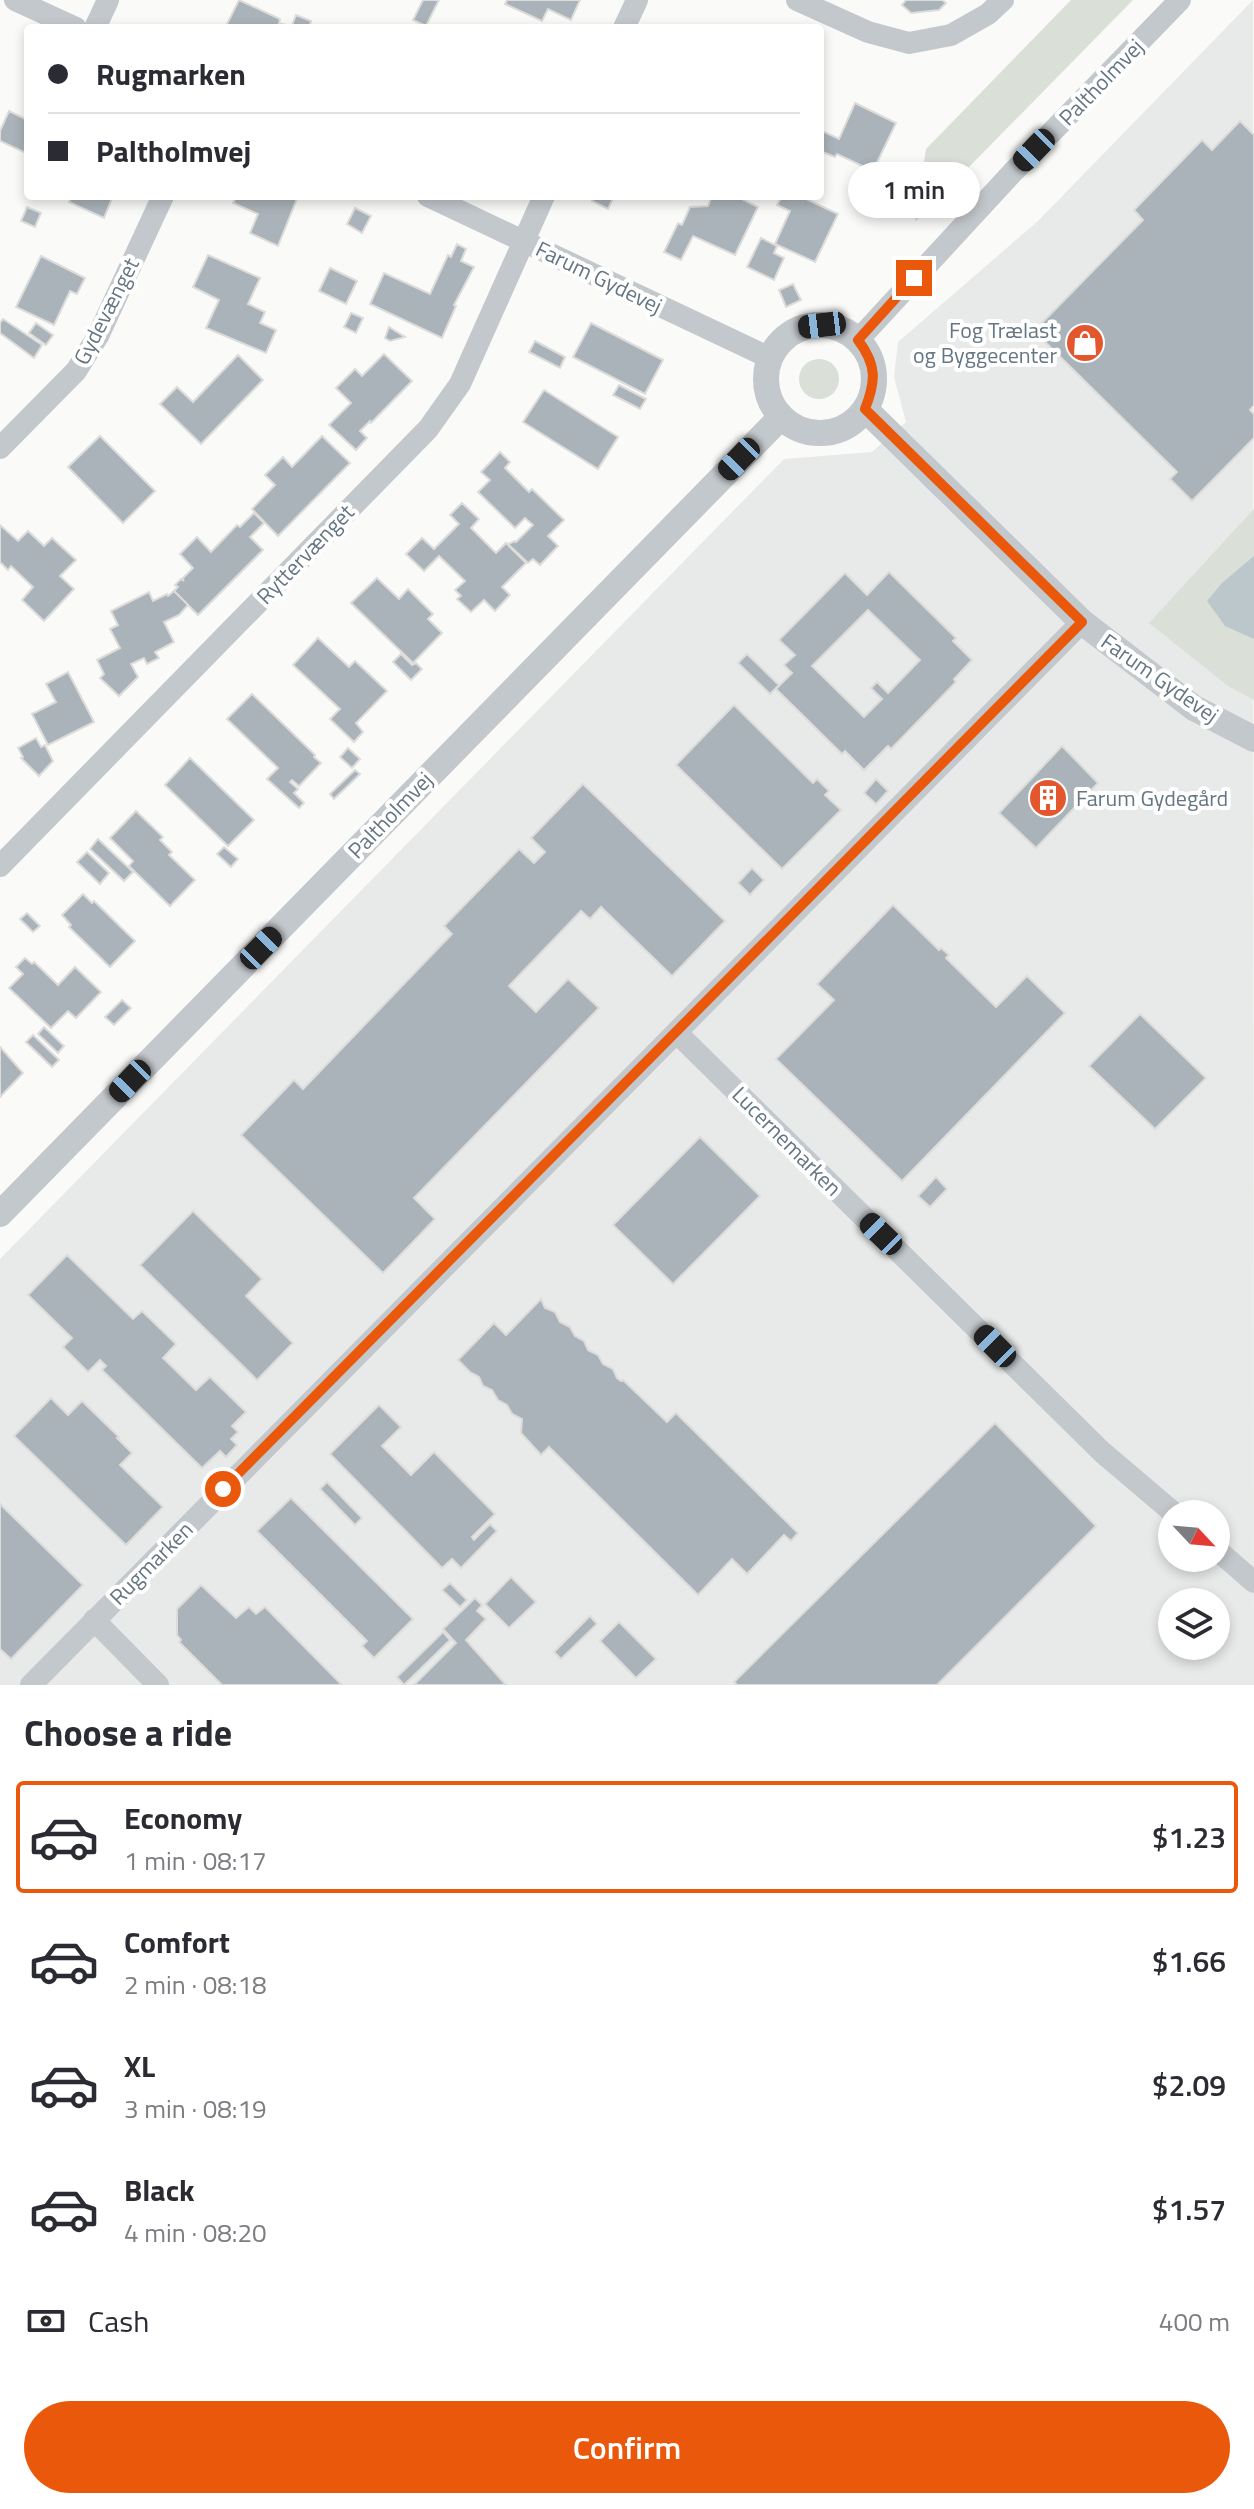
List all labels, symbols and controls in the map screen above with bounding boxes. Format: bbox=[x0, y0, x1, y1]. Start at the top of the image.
street label: Paltholmvej bbox=[1051, 31, 1151, 133]
text: Rugmarken bbox=[96, 51, 246, 97]
car bbox=[1009, 124, 1059, 176]
text: Paltholmvej bbox=[96, 128, 251, 174]
callout: 1 min bbox=[848, 162, 980, 218]
text: 1 min bbox=[883, 170, 945, 209]
street label: Farum Gydevej bbox=[530, 232, 668, 322]
street label: Gydevænget bbox=[64, 251, 148, 371]
route end bbox=[896, 260, 932, 296]
car bbox=[797, 310, 847, 340]
place label: Fog Trælast og Byggecenter bbox=[913, 313, 1057, 372]
shop icon: Fog Trælast og Byggecenter bbox=[1064, 322, 1106, 364]
car bbox=[714, 433, 764, 485]
street label: Ryttervænget bbox=[248, 496, 362, 612]
street label: Farum Gydevej bbox=[1094, 625, 1226, 731]
street label: Paltholmvej bbox=[340, 764, 440, 866]
building icon: Farum Gydegård bbox=[1027, 777, 1069, 819]
place label: Farum Gydegård bbox=[1076, 781, 1228, 815]
car bbox=[236, 922, 286, 974]
car bbox=[105, 1055, 155, 1107]
street label: Lucernemarken bbox=[724, 1078, 850, 1204]
car bbox=[855, 1209, 907, 1259]
car bbox=[970, 1321, 1020, 1371]
route start bbox=[205, 1471, 241, 1507]
north arrow bbox=[1158, 1500, 1230, 1572]
map controls bbox=[1158, 1500, 1230, 1660]
street label: Rugmarken bbox=[101, 1513, 201, 1613]
button: layers bbox=[1158, 1588, 1230, 1660]
text: Choose a ride bbox=[24, 1705, 232, 1760]
text: Economy bbox=[124, 1795, 242, 1841]
icon: car bbox=[28, 1801, 100, 1873]
text: $1.23 bbox=[1152, 1814, 1226, 1860]
text: 1 min · 08:17 bbox=[124, 1841, 267, 1880]
text: Comfort bbox=[124, 1919, 230, 1965]
icon: car bbox=[28, 1925, 100, 1997]
text: $1.66 bbox=[1152, 1938, 1226, 1984]
text: 2 min · 08:18 bbox=[124, 1965, 267, 2004]
text: XL bbox=[124, 2043, 155, 2089]
icon: car bbox=[28, 2049, 100, 2121]
text: $2.09 bbox=[1152, 2062, 1226, 2108]
text: 3 min · 08:19 bbox=[124, 2089, 267, 2128]
text: Black bbox=[124, 2167, 195, 2213]
icon: car bbox=[28, 2173, 100, 2245]
text: $1.57 bbox=[1152, 2186, 1226, 2232]
text: 4 min · 08:20 bbox=[124, 2213, 267, 2252]
text: Cash bbox=[88, 2298, 149, 2344]
icon: cash bbox=[24, 2299, 68, 2343]
text: 400 m bbox=[1159, 2302, 1230, 2341]
button: Confirm bbox=[24, 2401, 1230, 2493]

